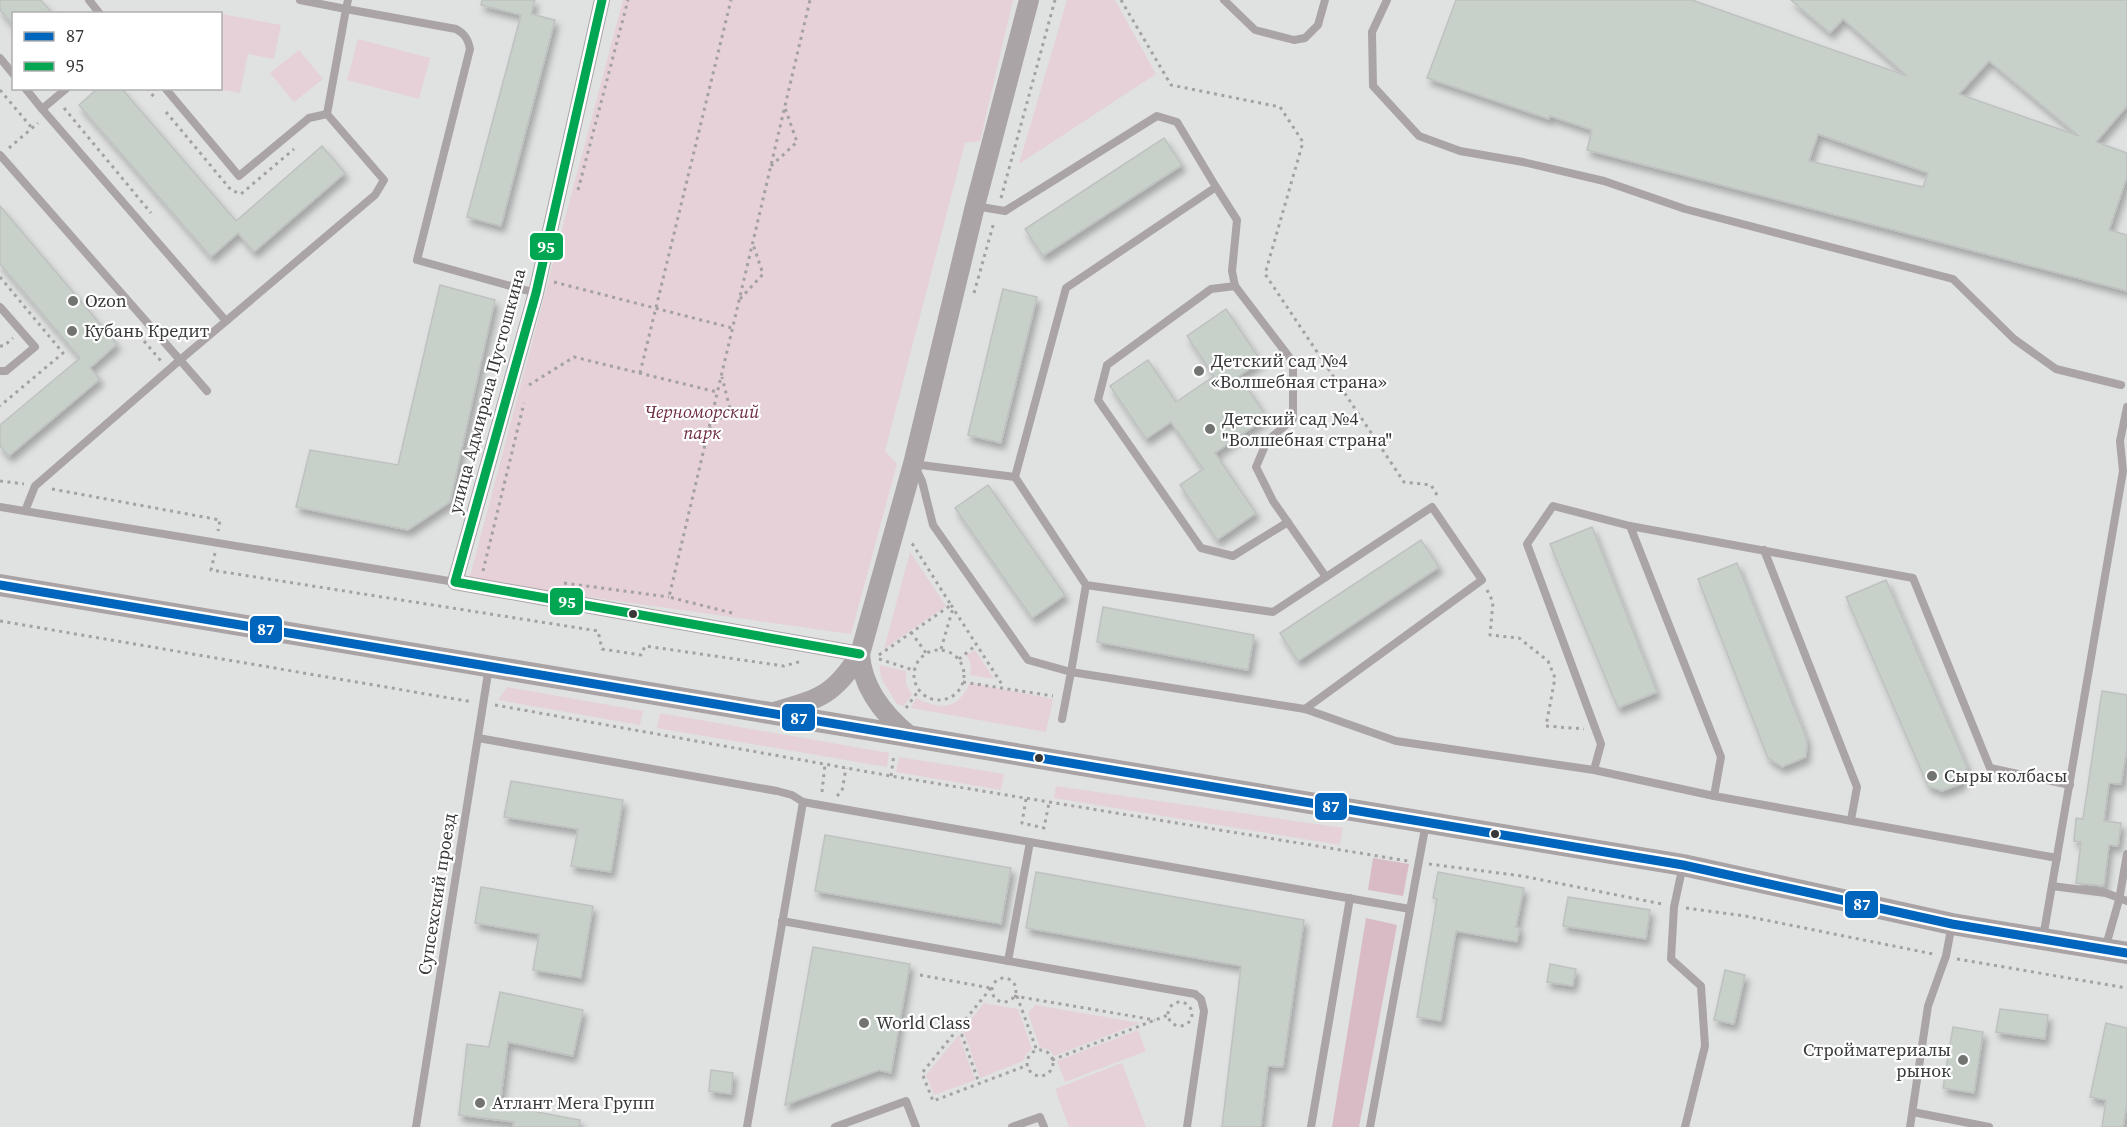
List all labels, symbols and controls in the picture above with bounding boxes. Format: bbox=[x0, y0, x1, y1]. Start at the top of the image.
legend bbox=[12, 12, 222, 90]
text: 87 bbox=[66, 23, 84, 48]
text: 95 bbox=[66, 53, 84, 78]
line badge: 95 bbox=[529, 232, 564, 261]
text: 95 bbox=[537, 236, 555, 258]
street label: улица Адмирала Пустошкина bbox=[442, 265, 532, 516]
place label: Ozon bbox=[85, 288, 127, 313]
marker: Ozon bbox=[66, 294, 80, 308]
place label: Кубань Кредит bbox=[84, 318, 210, 343]
marker: Кубань Кредит bbox=[65, 324, 79, 338]
place label: Детский сад №4 «Волшебная страна» bbox=[1211, 348, 1387, 394]
marker: Детский сад №4 «Волшебная страна» bbox=[1192, 364, 1206, 378]
park label: Черноморский парк bbox=[645, 399, 760, 445]
place label: Детский сад №4 "Волшебная страна" bbox=[1222, 406, 1392, 452]
marker: Детский сад №4 "Волшебная страна" bbox=[1203, 422, 1217, 436]
line badge: 95 bbox=[549, 587, 584, 616]
text: 95 bbox=[558, 591, 576, 613]
unlabelled marker bbox=[627, 608, 639, 620]
line badge: 87 bbox=[249, 615, 283, 644]
text: 87 bbox=[257, 618, 275, 640]
line badge: 87 bbox=[781, 703, 816, 732]
text: 87 bbox=[790, 707, 808, 729]
unlabelled marker bbox=[1033, 752, 1045, 764]
place label: Сыры колбасы bbox=[1944, 763, 2067, 788]
marker: Сыры колбасы bbox=[1925, 769, 1939, 783]
line badge: 87 bbox=[1314, 792, 1348, 821]
text: 87 bbox=[1322, 795, 1340, 817]
street label: Супсехский проезд bbox=[411, 811, 462, 977]
unlabelled marker bbox=[1489, 828, 1501, 840]
line badge: 87 bbox=[1844, 890, 1879, 919]
text: 87 bbox=[1853, 893, 1871, 915]
place label: World Class bbox=[876, 1010, 971, 1035]
marker: World Class bbox=[857, 1016, 871, 1030]
place label: Стройматериалы рынок bbox=[1803, 1037, 1951, 1083]
marker: Стройматериалы рынок bbox=[1956, 1053, 1970, 1067]
place label: Атлант Мега Групп bbox=[492, 1090, 655, 1115]
marker: Атлант Мега Групп bbox=[473, 1096, 487, 1110]

